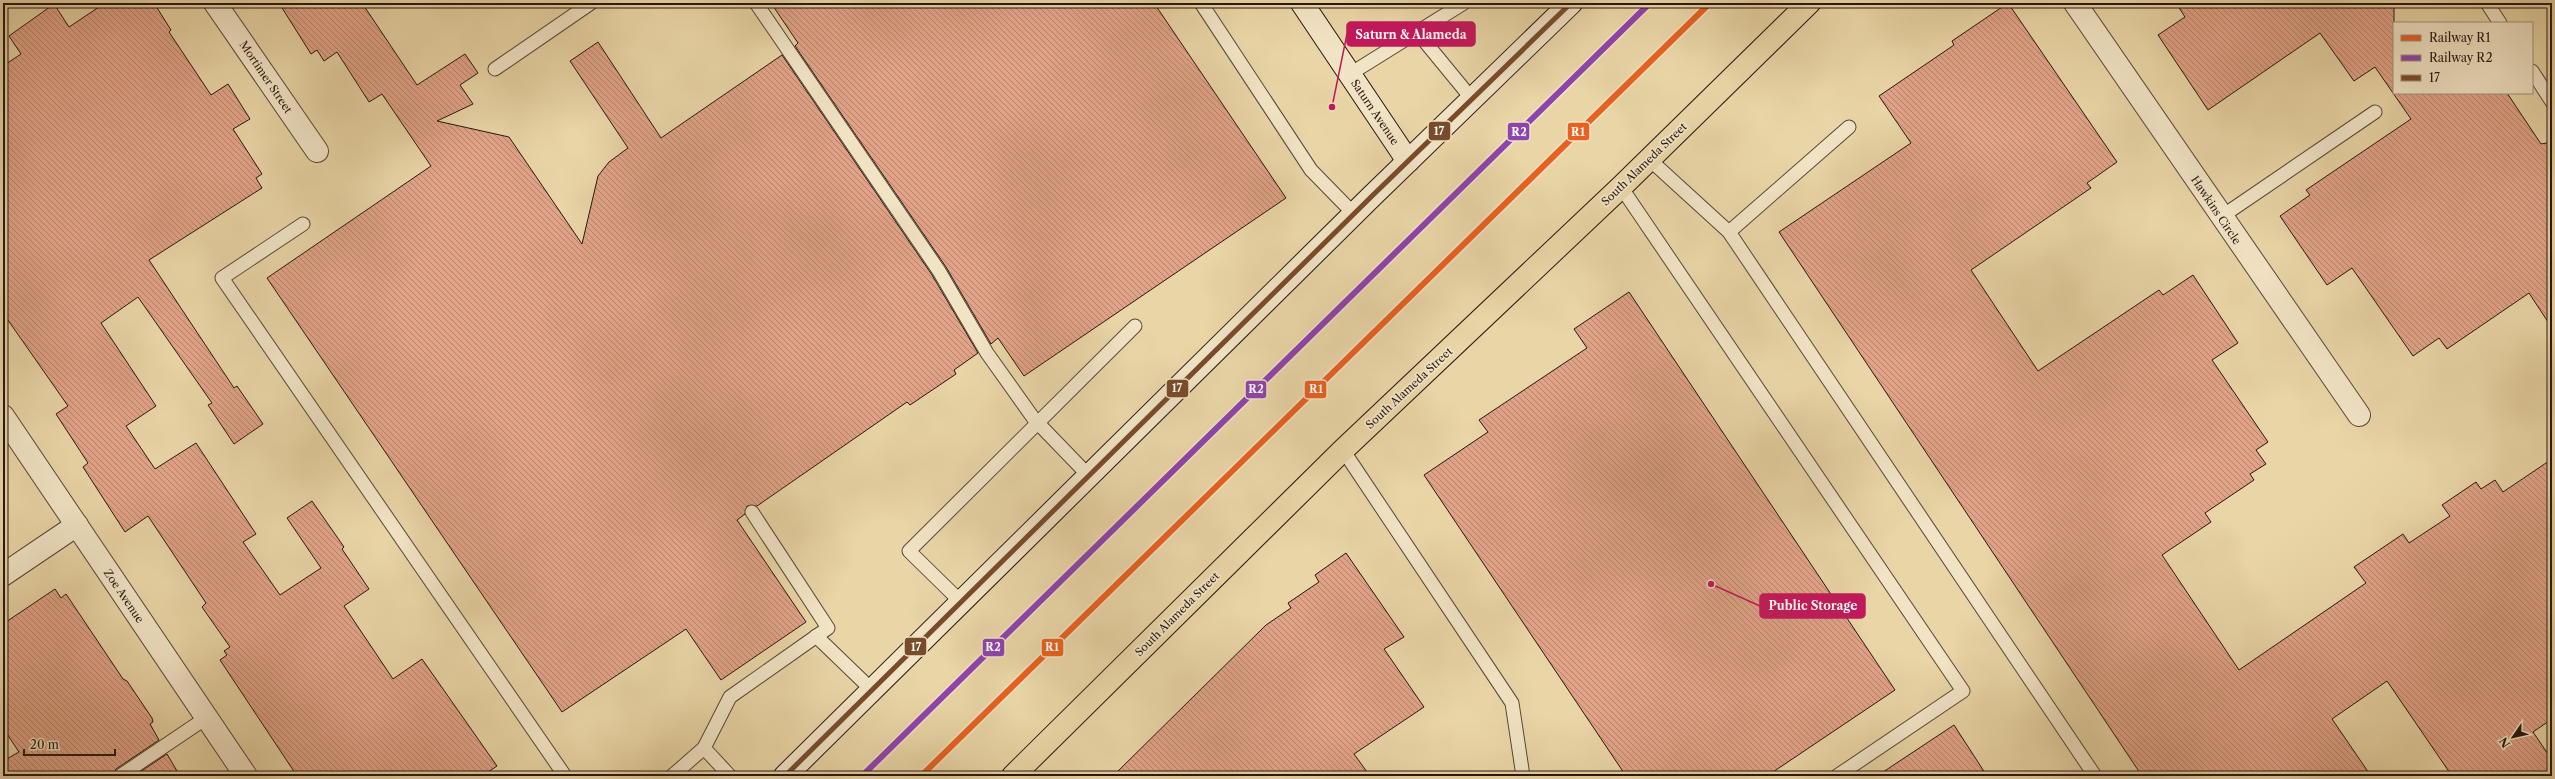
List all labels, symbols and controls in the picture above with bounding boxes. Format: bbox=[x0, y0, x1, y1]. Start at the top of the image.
callout: Saturn & Alameda bbox=[1347, 22, 1475, 46]
legend bbox=[2393, 22, 2533, 94]
text: Saturn & Alameda bbox=[1355, 27, 1468, 42]
text: Railway R1 bbox=[2429, 30, 2491, 45]
street label: Mortimer Street bbox=[237, 38, 295, 116]
text: Railway R2 bbox=[2429, 50, 2493, 65]
text: 17 bbox=[2429, 70, 2440, 85]
street label: Saturn Avenue bbox=[1348, 77, 1402, 147]
street label: South Alameda Street bbox=[1598, 119, 1690, 208]
line badge: 17 bbox=[1428, 121, 1451, 141]
line badge: R2 bbox=[1507, 122, 1530, 141]
line badge: R1 bbox=[1567, 122, 1590, 141]
text: 17 bbox=[1434, 124, 1445, 138]
text: R2 bbox=[1511, 125, 1527, 139]
text: R1 bbox=[1571, 125, 1585, 139]
street label: Hawkins Circle bbox=[2188, 173, 2244, 247]
street label: South Alameda Street bbox=[1363, 344, 1455, 432]
line badge: 17 bbox=[1166, 379, 1189, 398]
line badge: R2 bbox=[1245, 380, 1267, 399]
line badge: R1 bbox=[1304, 380, 1327, 399]
text: 17 bbox=[1172, 381, 1183, 395]
text: R2 bbox=[1248, 382, 1264, 396]
text: R1 bbox=[1309, 382, 1323, 396]
street label: Zoe Avenue bbox=[101, 566, 147, 626]
street label: South Alameda Street bbox=[1132, 569, 1222, 659]
callout: Public Storage bbox=[1760, 594, 1865, 618]
text: Public Storage bbox=[1769, 598, 1858, 613]
line badge: 17 bbox=[904, 637, 927, 656]
line badge: R2 bbox=[982, 638, 1005, 657]
line badge: R1 bbox=[1041, 638, 1064, 657]
text: 17 bbox=[911, 640, 922, 654]
text: R2 bbox=[985, 640, 1001, 654]
text: R1 bbox=[1045, 640, 1059, 654]
north arrow bbox=[2493, 717, 2533, 757]
scale bar bbox=[24, 731, 115, 757]
text: N bbox=[2496, 734, 2513, 750]
text: 20 m bbox=[30, 737, 59, 752]

